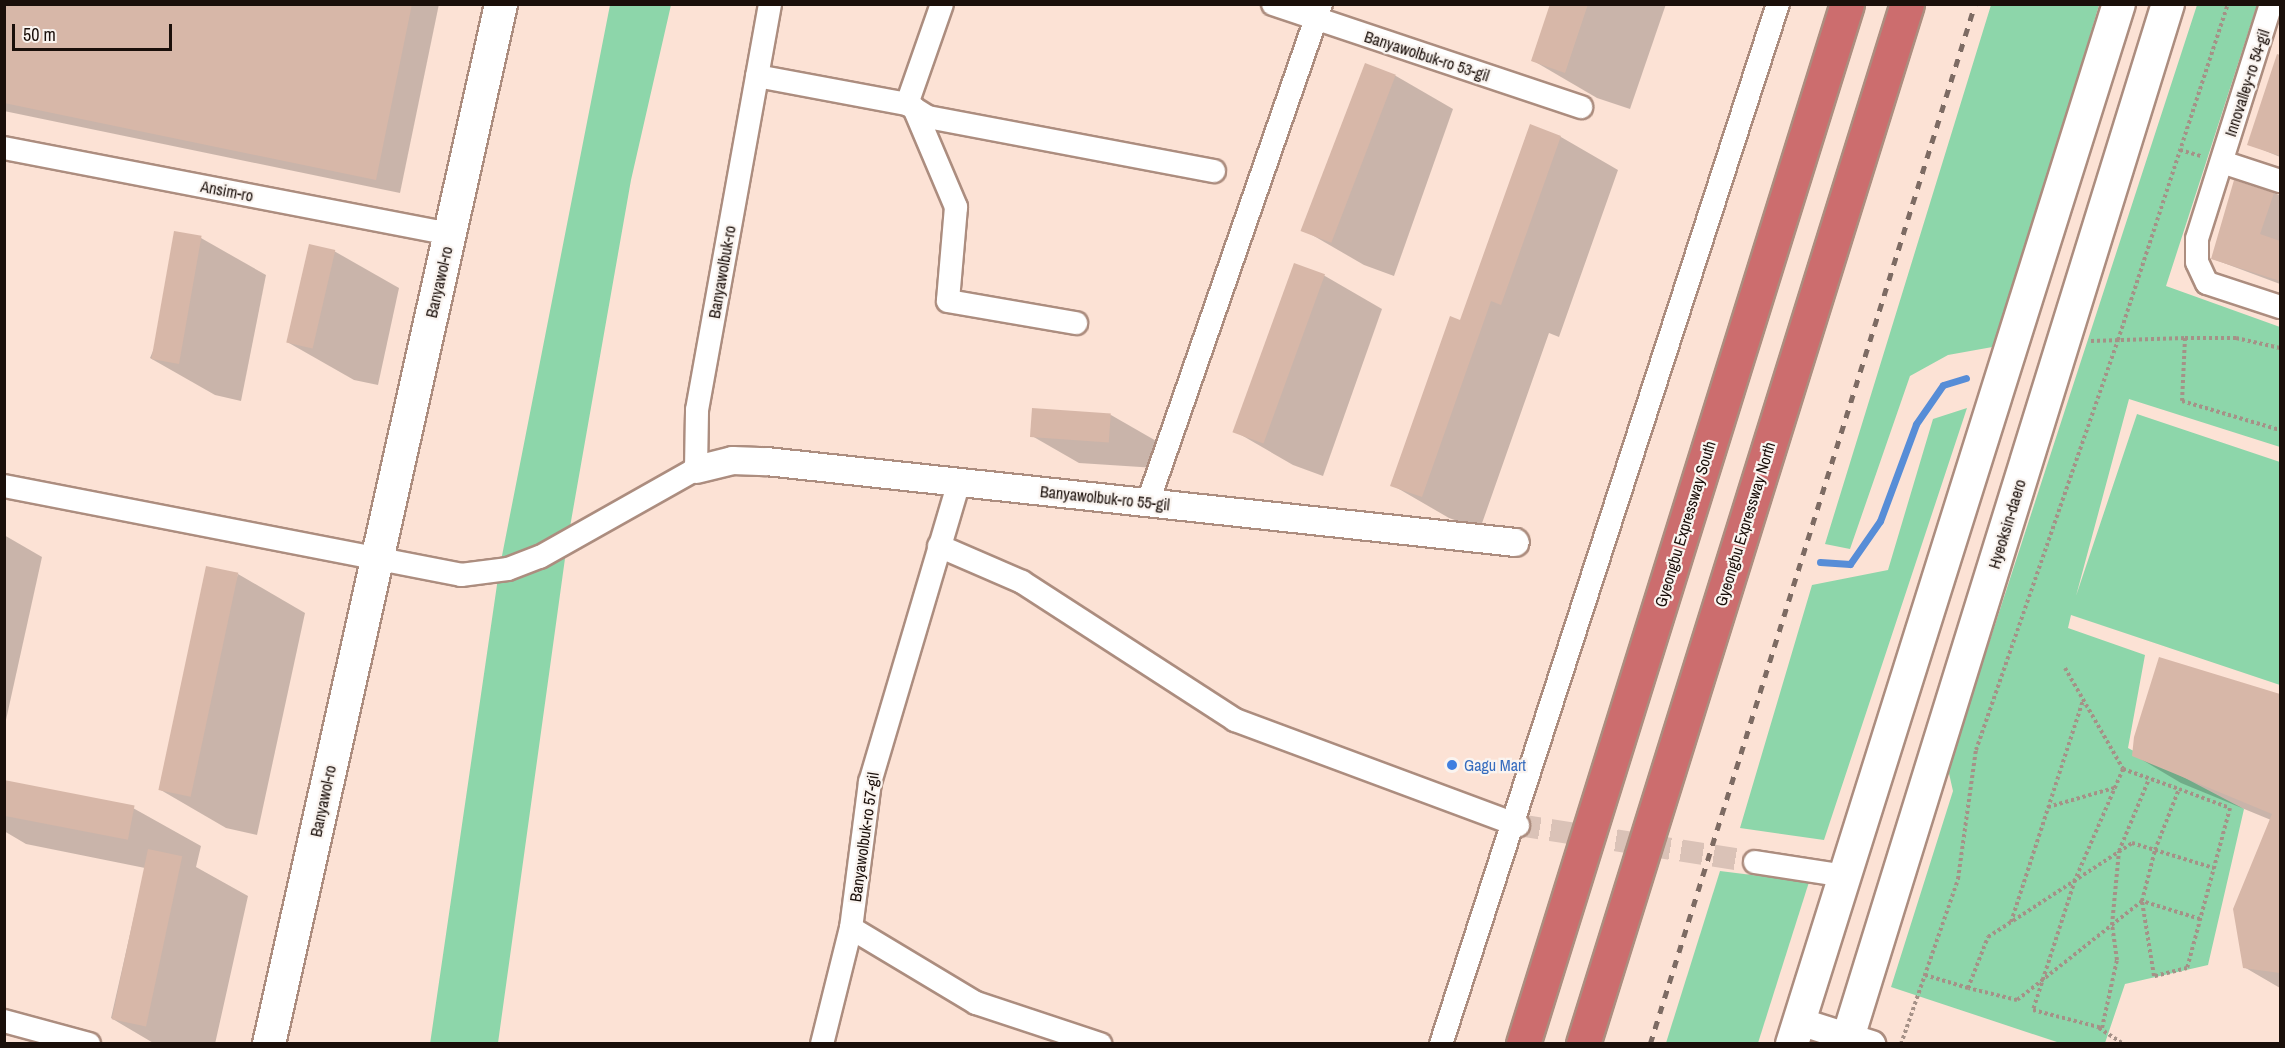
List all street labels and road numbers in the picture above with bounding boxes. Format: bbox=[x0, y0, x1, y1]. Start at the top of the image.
street label: Banyawolbuk-ro 53-gil bbox=[1362, 27, 1492, 85]
street label: Innovalley-ro 54-gil bbox=[2221, 27, 2273, 139]
street label: Ansim-ro bbox=[199, 176, 255, 206]
street label: Banyawolbuk-ro bbox=[704, 224, 740, 320]
street label: Banyawol-ro bbox=[421, 244, 457, 320]
street label: Gyeongbu Expressway South bbox=[1651, 439, 1719, 609]
street label: Gyeongbu Expressway North bbox=[1711, 440, 1779, 608]
street label: Hyeoksin-daero bbox=[1984, 477, 2030, 571]
street label: Banyawolbuk-ro 55-gil bbox=[1039, 482, 1171, 514]
street label: Banyawol-ro bbox=[306, 763, 340, 839]
street label: Banyawolbuk-ro 57-gil bbox=[845, 771, 883, 903]

